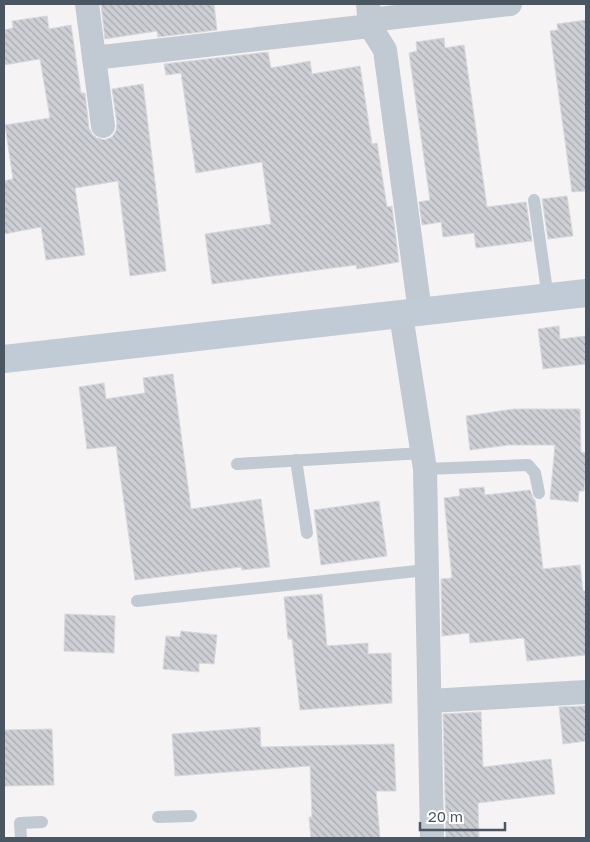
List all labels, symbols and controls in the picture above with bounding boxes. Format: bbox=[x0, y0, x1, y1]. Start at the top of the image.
scale bar bbox=[420, 800, 505, 832]
text: 20 m bbox=[428, 807, 463, 825]

